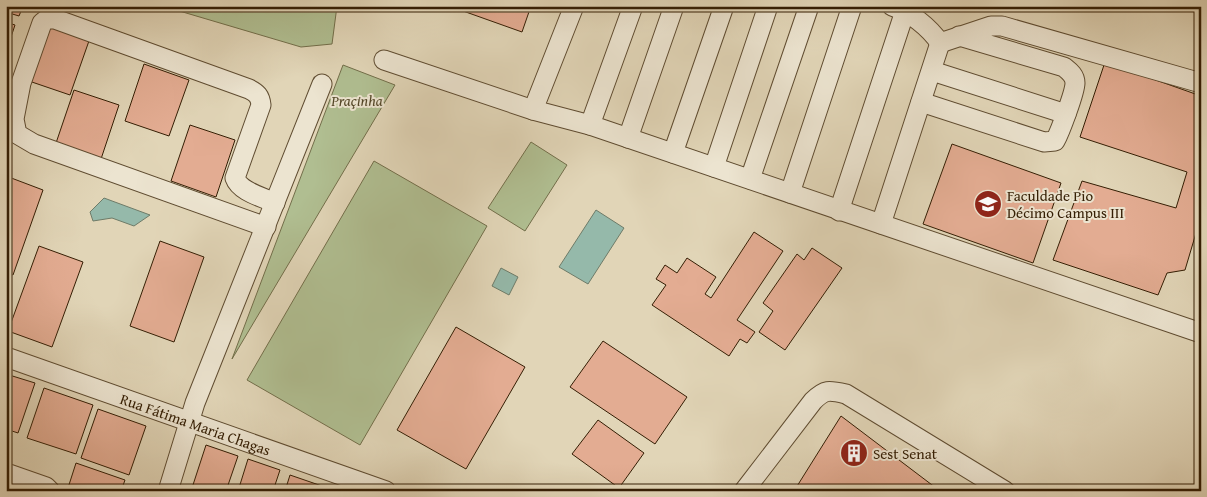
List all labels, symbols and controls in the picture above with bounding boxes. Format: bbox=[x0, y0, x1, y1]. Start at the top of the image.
park label: Praçinha bbox=[330, 90, 383, 111]
place label: Faculdade Pio Décimo Campus III bbox=[1007, 185, 1124, 223]
school or university icon: Faculdade Pio Décimo Campus III bbox=[973, 189, 1003, 219]
street label: Rua Fátima Maria Chagas bbox=[117, 388, 274, 460]
building icon: Sest Senat bbox=[839, 438, 869, 468]
place label: Sest Senat bbox=[873, 443, 938, 464]

